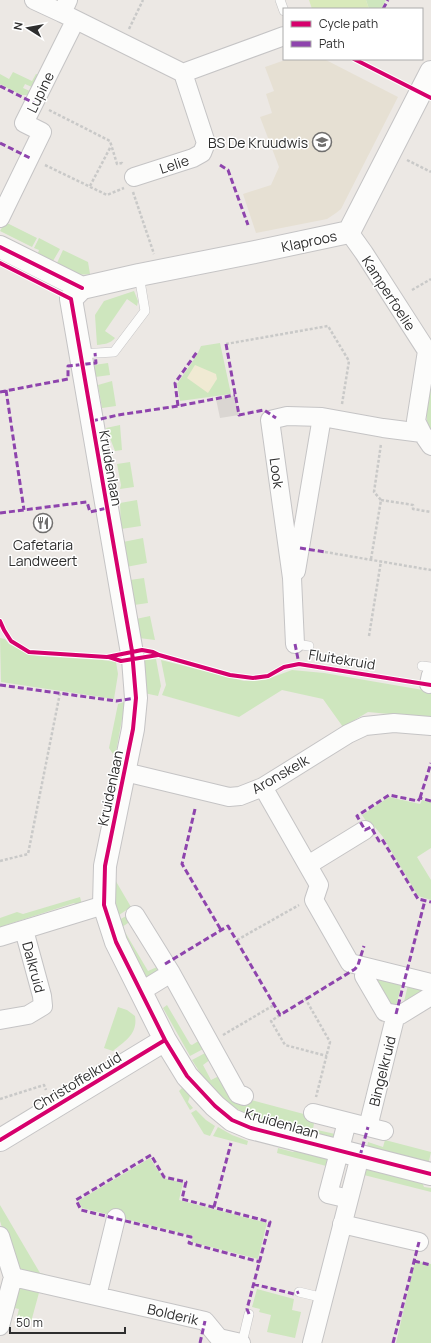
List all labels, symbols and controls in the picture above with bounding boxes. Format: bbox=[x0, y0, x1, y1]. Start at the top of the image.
north arrow bbox=[8, 8, 48, 48]
legend bbox=[283, 8, 423, 60]
text: Cycle path bbox=[319, 15, 378, 32]
text: N bbox=[10, 21, 26, 31]
text: Path bbox=[319, 35, 345, 52]
street label: Lupine bbox=[22, 68, 58, 116]
school or university icon: BS De Kruudwis bbox=[311, 131, 333, 153]
place label: BS De Kruudwis bbox=[208, 133, 308, 152]
street label: Lelie bbox=[157, 150, 191, 178]
street label: Klaproos bbox=[279, 226, 339, 256]
street label: Kamperfoelie bbox=[358, 252, 420, 334]
street label: Kruidenlaan bbox=[95, 429, 127, 507]
street label: Look bbox=[265, 456, 289, 491]
restaurant icon: Cafetaria Landweert bbox=[32, 512, 54, 534]
place label: Cafetaria Landweert bbox=[9, 535, 78, 570]
street label: Fluitekruid bbox=[307, 644, 377, 674]
street label: Kruidenlaan bbox=[93, 749, 127, 827]
street label: Aronskelk bbox=[248, 750, 313, 798]
street label: Dalkruid bbox=[18, 939, 50, 995]
street label: Bingelkruid bbox=[364, 1034, 400, 1108]
street label: Christoffelkruid bbox=[29, 1047, 125, 1115]
street label: Kruidenlaan bbox=[243, 1103, 321, 1143]
street label: Bolderik bbox=[146, 1299, 201, 1329]
scale bar bbox=[10, 1309, 125, 1335]
text: 50 m bbox=[16, 1314, 43, 1331]

